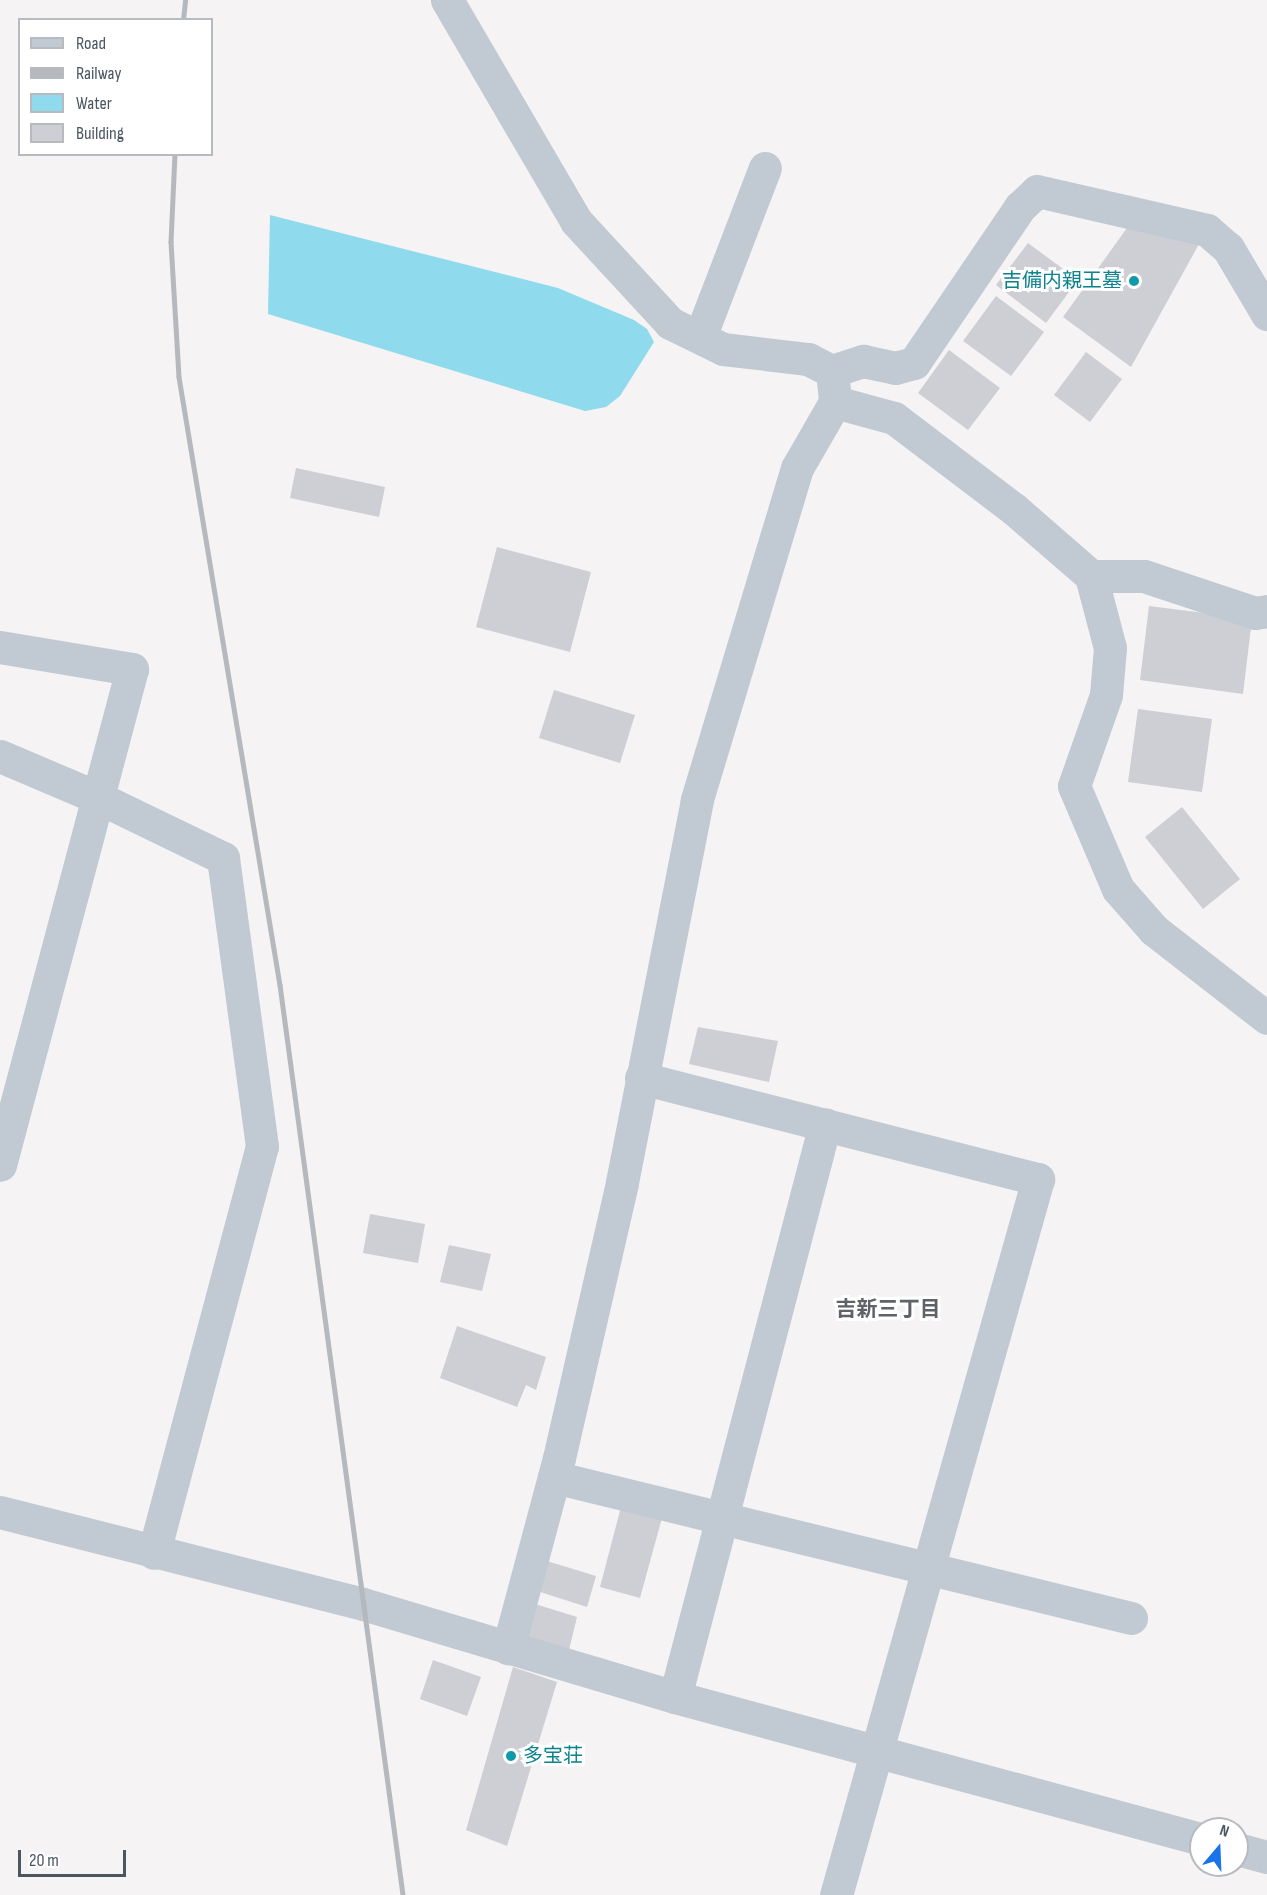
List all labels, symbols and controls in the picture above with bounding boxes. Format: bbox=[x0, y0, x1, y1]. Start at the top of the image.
legend bbox=[18, 18, 213, 156]
text: Road bbox=[76, 33, 106, 54]
text: Railway bbox=[76, 63, 121, 84]
text: Water bbox=[76, 93, 112, 114]
text: Building bbox=[76, 123, 124, 144]
place label: 吉備内親王墓 bbox=[1002, 269, 1122, 293]
marker: 吉備内親王墓 bbox=[1127, 274, 1141, 288]
district label: 吉新三丁目 bbox=[836, 1297, 940, 1323]
place label: 多宝荘 bbox=[523, 1744, 583, 1768]
marker: 多宝荘 bbox=[504, 1749, 518, 1763]
north arrow bbox=[1189, 1817, 1249, 1877]
text: N bbox=[1217, 1821, 1231, 1842]
scale bar bbox=[21, 1838, 129, 1876]
text: 20 m bbox=[29, 1850, 59, 1871]

